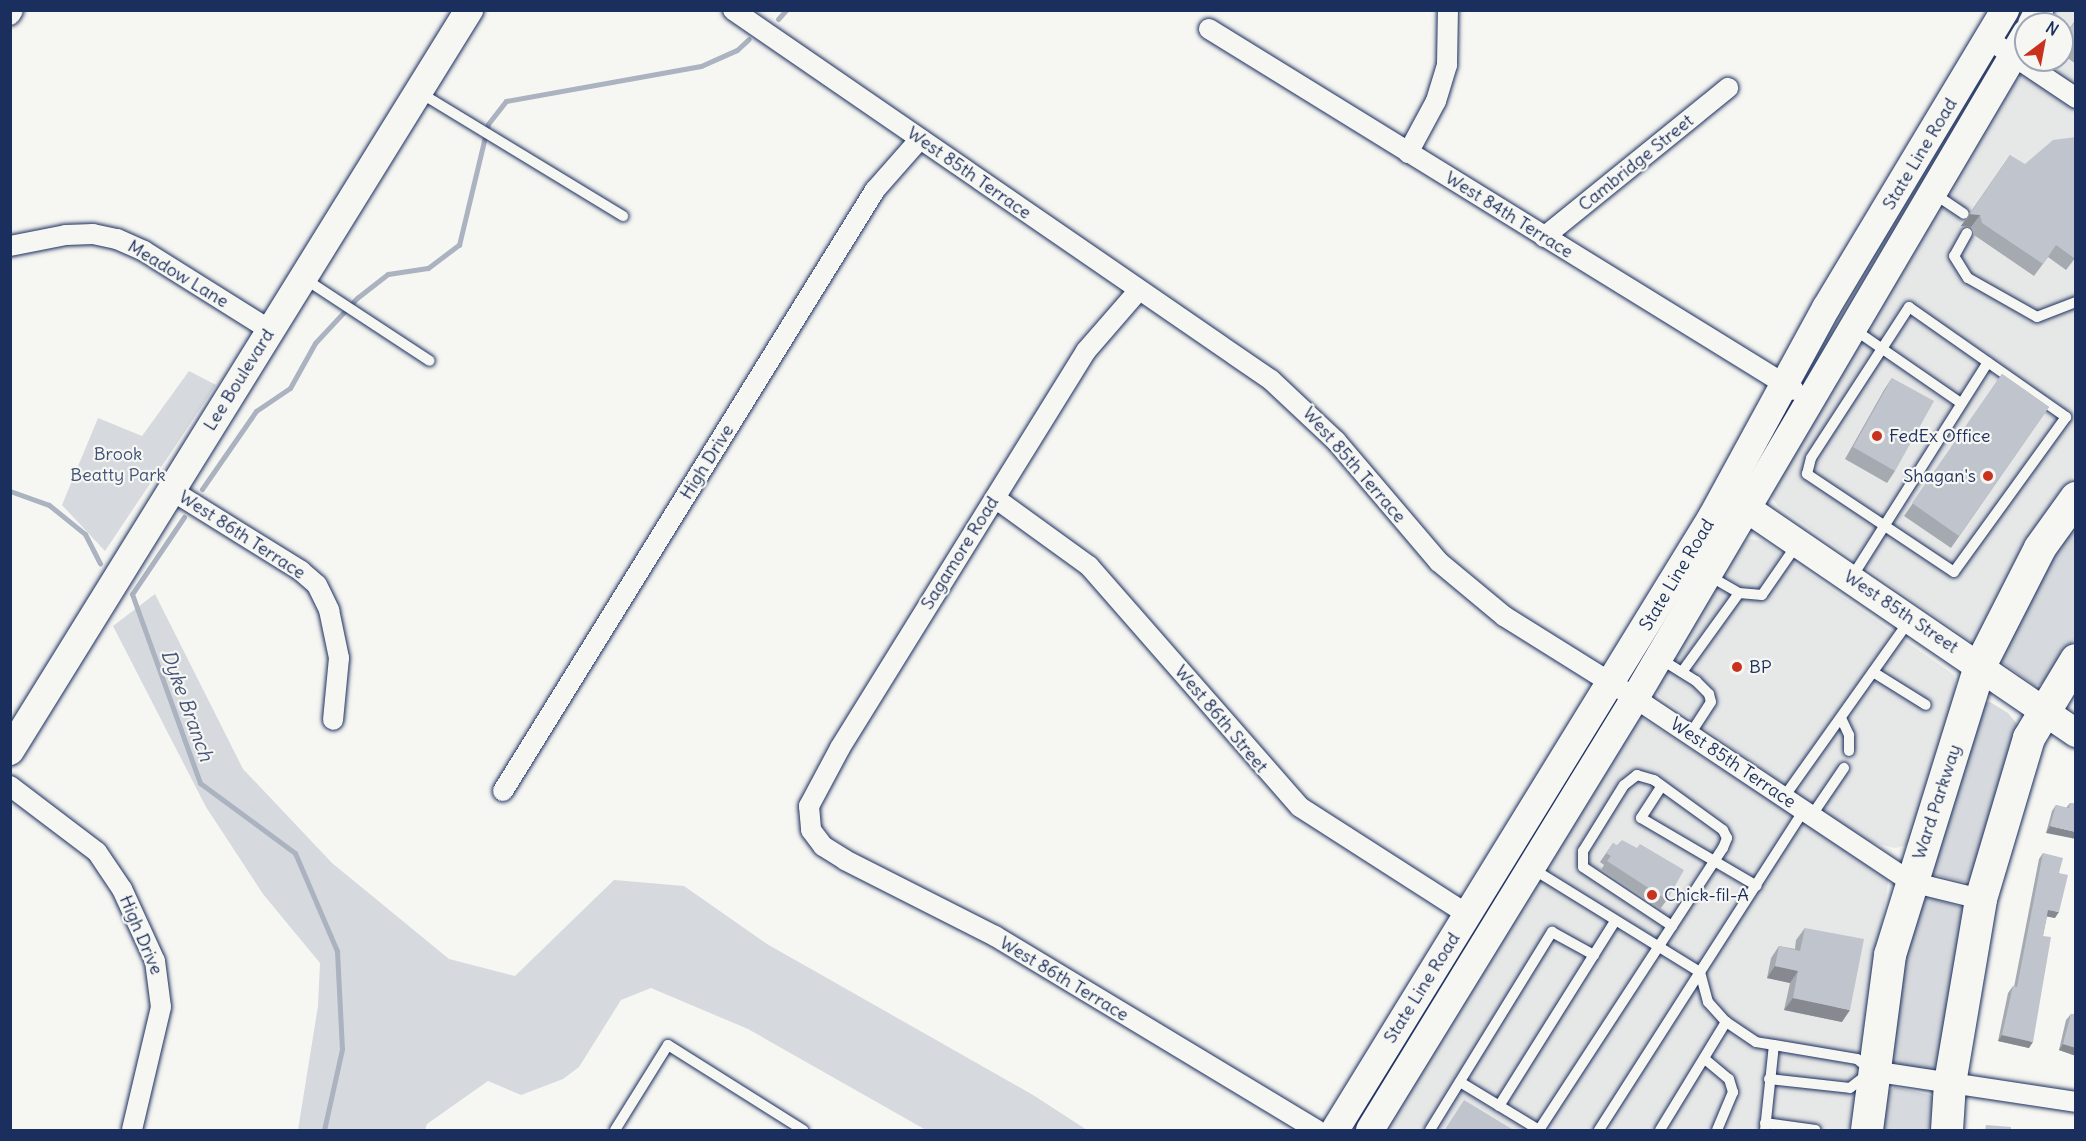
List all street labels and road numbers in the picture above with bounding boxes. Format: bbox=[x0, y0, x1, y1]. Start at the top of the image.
street label: State Line Road bbox=[1878, 94, 1962, 214]
street label: Cambridge Street bbox=[1574, 110, 1698, 216]
street label: West 85th Terrace bbox=[903, 122, 1035, 224]
street label: West 84th Terrace bbox=[1441, 167, 1577, 263]
street label: Meadow Lane bbox=[124, 235, 232, 313]
street label: Lee Boulevard bbox=[199, 325, 279, 435]
street label: West 85th Terrace bbox=[1298, 403, 1410, 527]
street label: High Drive bbox=[676, 421, 738, 503]
street label: West 86th Terrace bbox=[175, 486, 309, 584]
street label: Sagamore Road bbox=[917, 492, 1003, 614]
street label: State Line Road bbox=[1635, 515, 1719, 635]
street label: West 85th Street bbox=[1840, 566, 1962, 658]
street label: West 86th Street bbox=[1170, 661, 1272, 777]
street label: West 85th Terrace bbox=[1666, 713, 1800, 813]
street label: Ward Parkway bbox=[1908, 742, 1966, 862]
street label: High Drive bbox=[115, 892, 167, 978]
street label: State Line Road bbox=[1379, 929, 1465, 1047]
street label: West 86th Terrace bbox=[996, 932, 1132, 1026]

